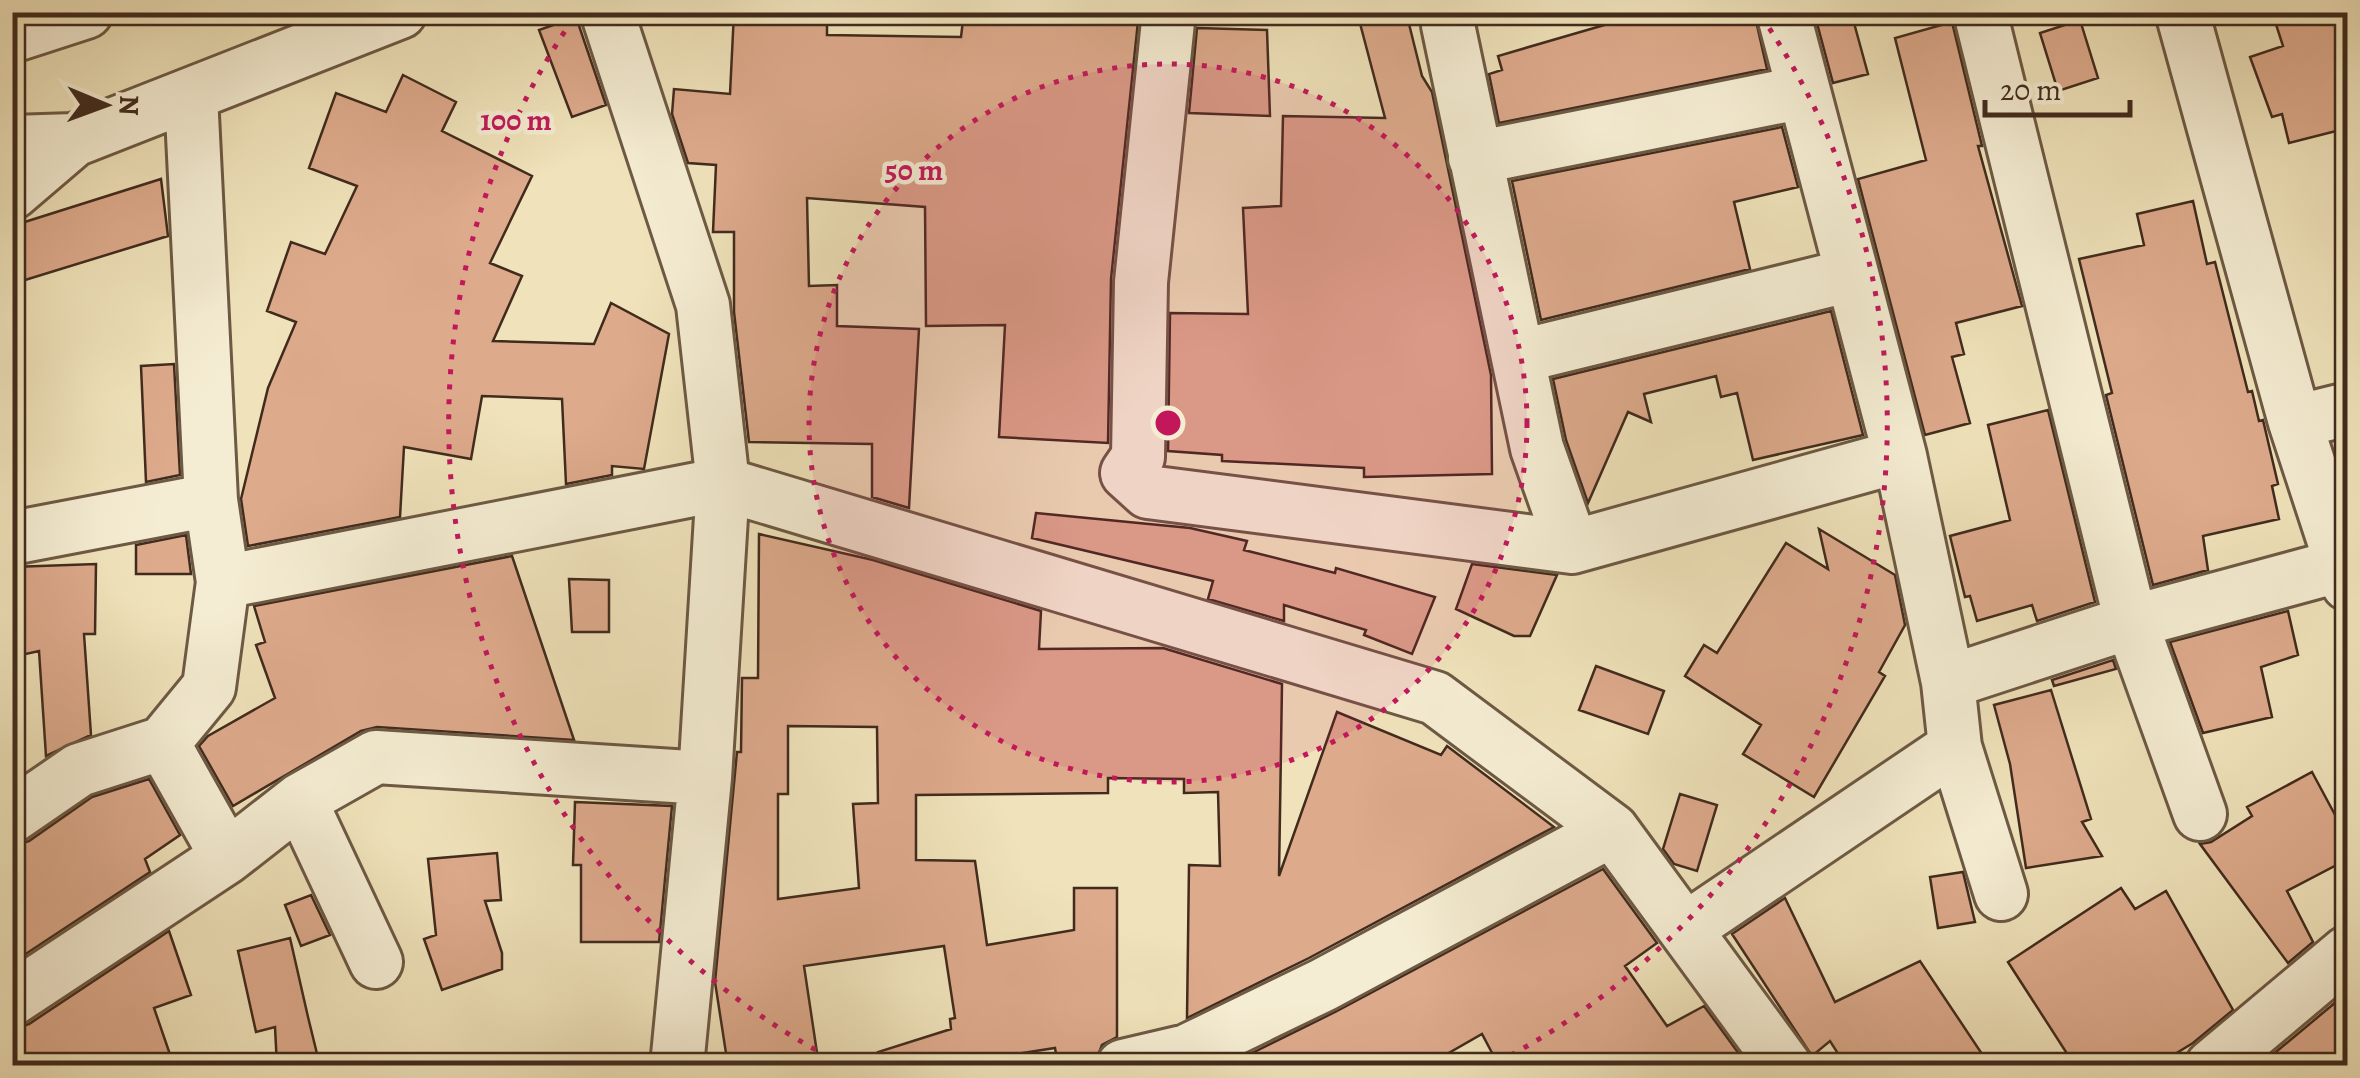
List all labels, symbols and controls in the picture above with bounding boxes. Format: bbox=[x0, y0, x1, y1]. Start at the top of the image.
north arrow bbox=[55, 55, 155, 155]
scale bar bbox=[1985, 55, 2130, 117]
text: 20 m bbox=[2000, 70, 2061, 110]
text: N bbox=[110, 95, 148, 116]
text: 100 m bbox=[480, 100, 552, 140]
text: 50 m bbox=[885, 150, 943, 190]
centre of rings bbox=[1150, 405, 1186, 441]

